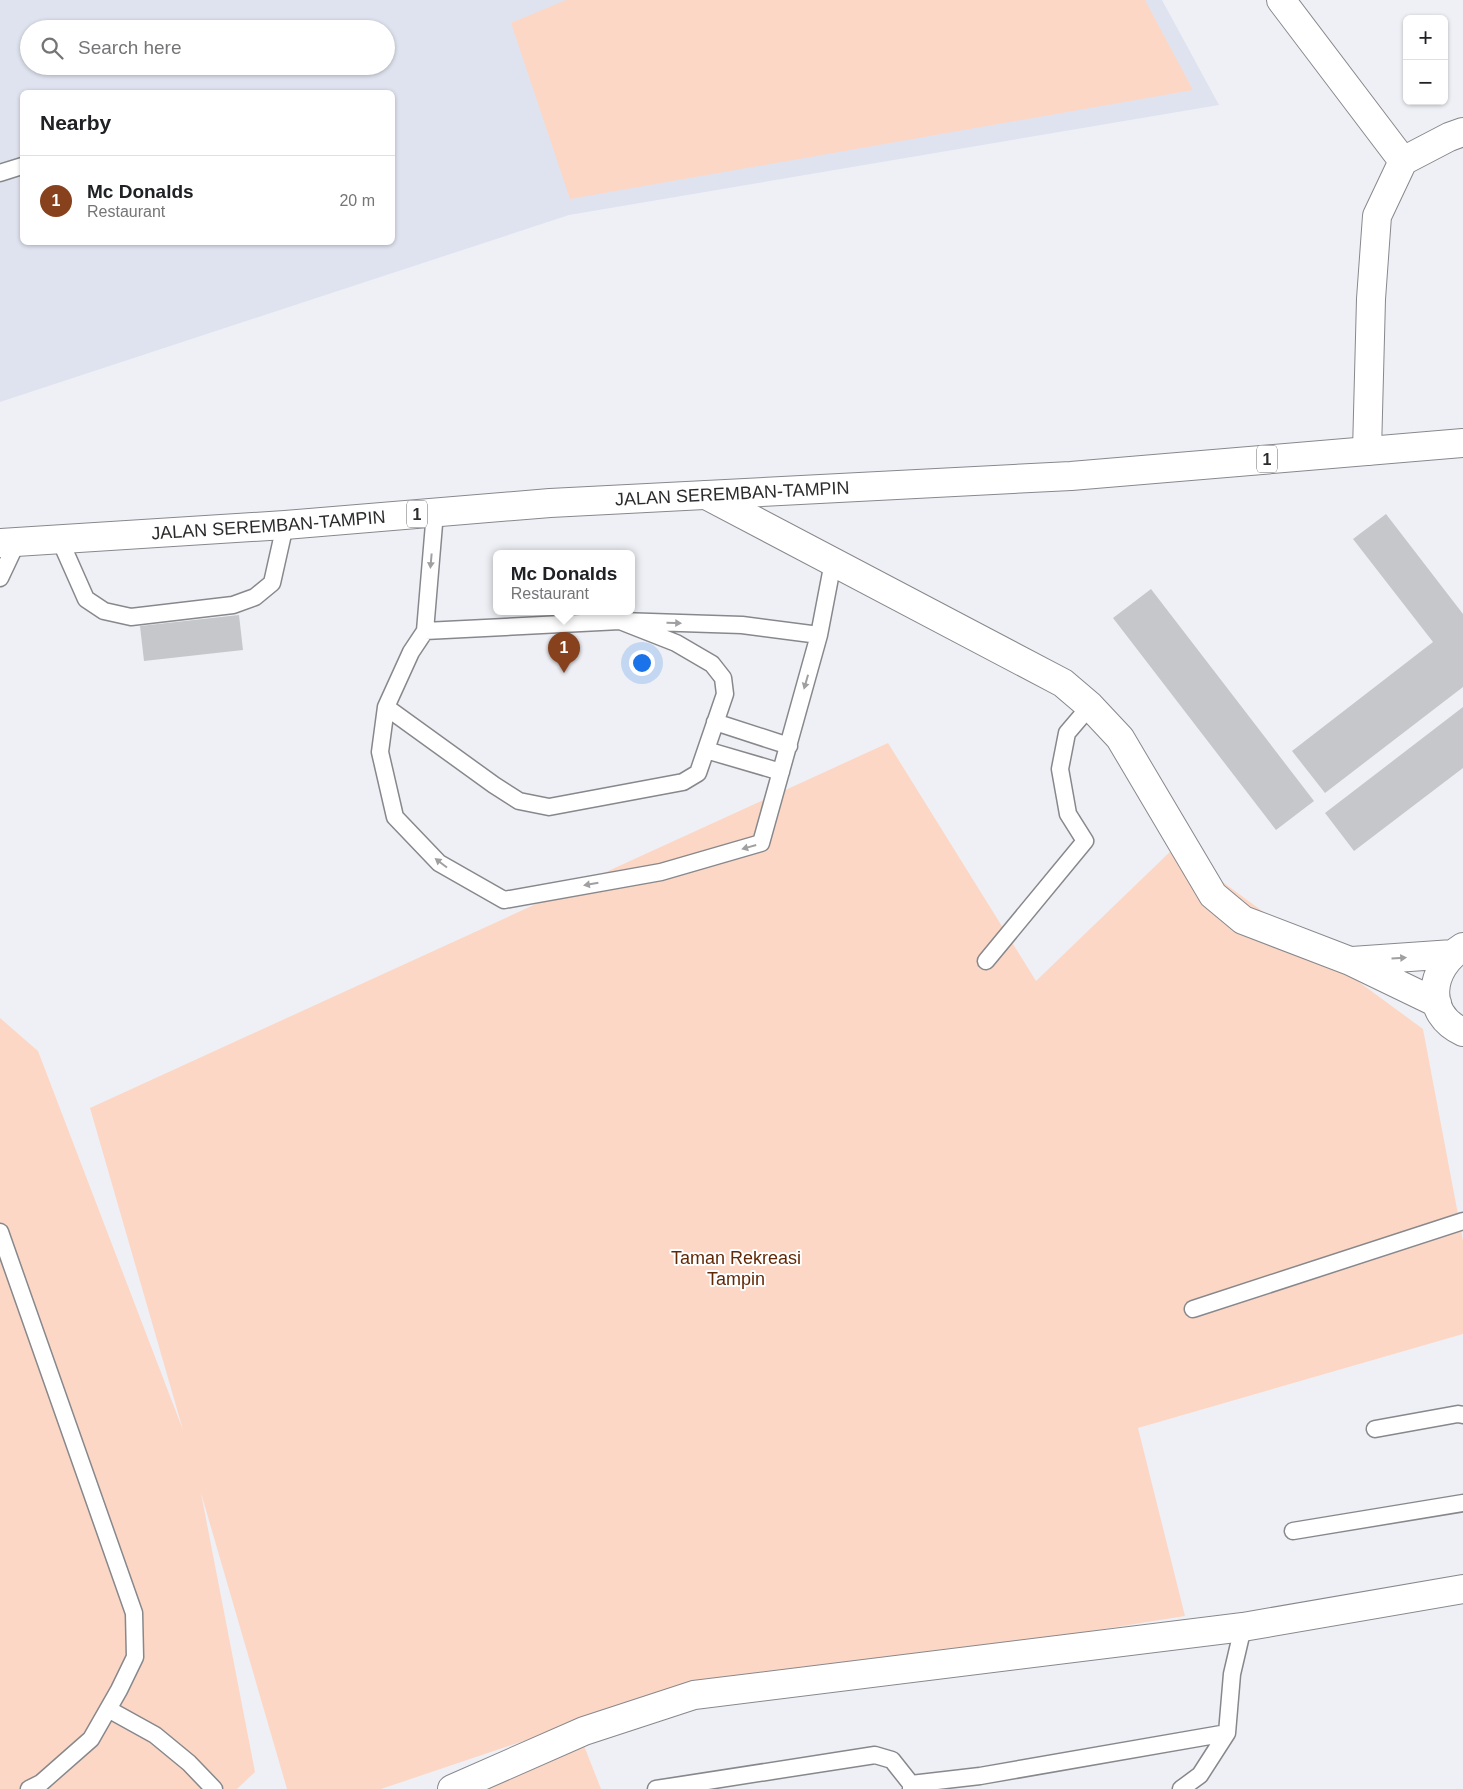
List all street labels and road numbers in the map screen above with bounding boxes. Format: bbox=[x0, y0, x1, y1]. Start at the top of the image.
road number: 1 bbox=[1257, 446, 1277, 472]
street label: JALAN SEREMBAN-TAMPIN bbox=[614, 477, 850, 510]
road number: 1 bbox=[407, 500, 427, 528]
street label: JALAN SEREMBAN-TAMPIN bbox=[151, 507, 386, 543]

